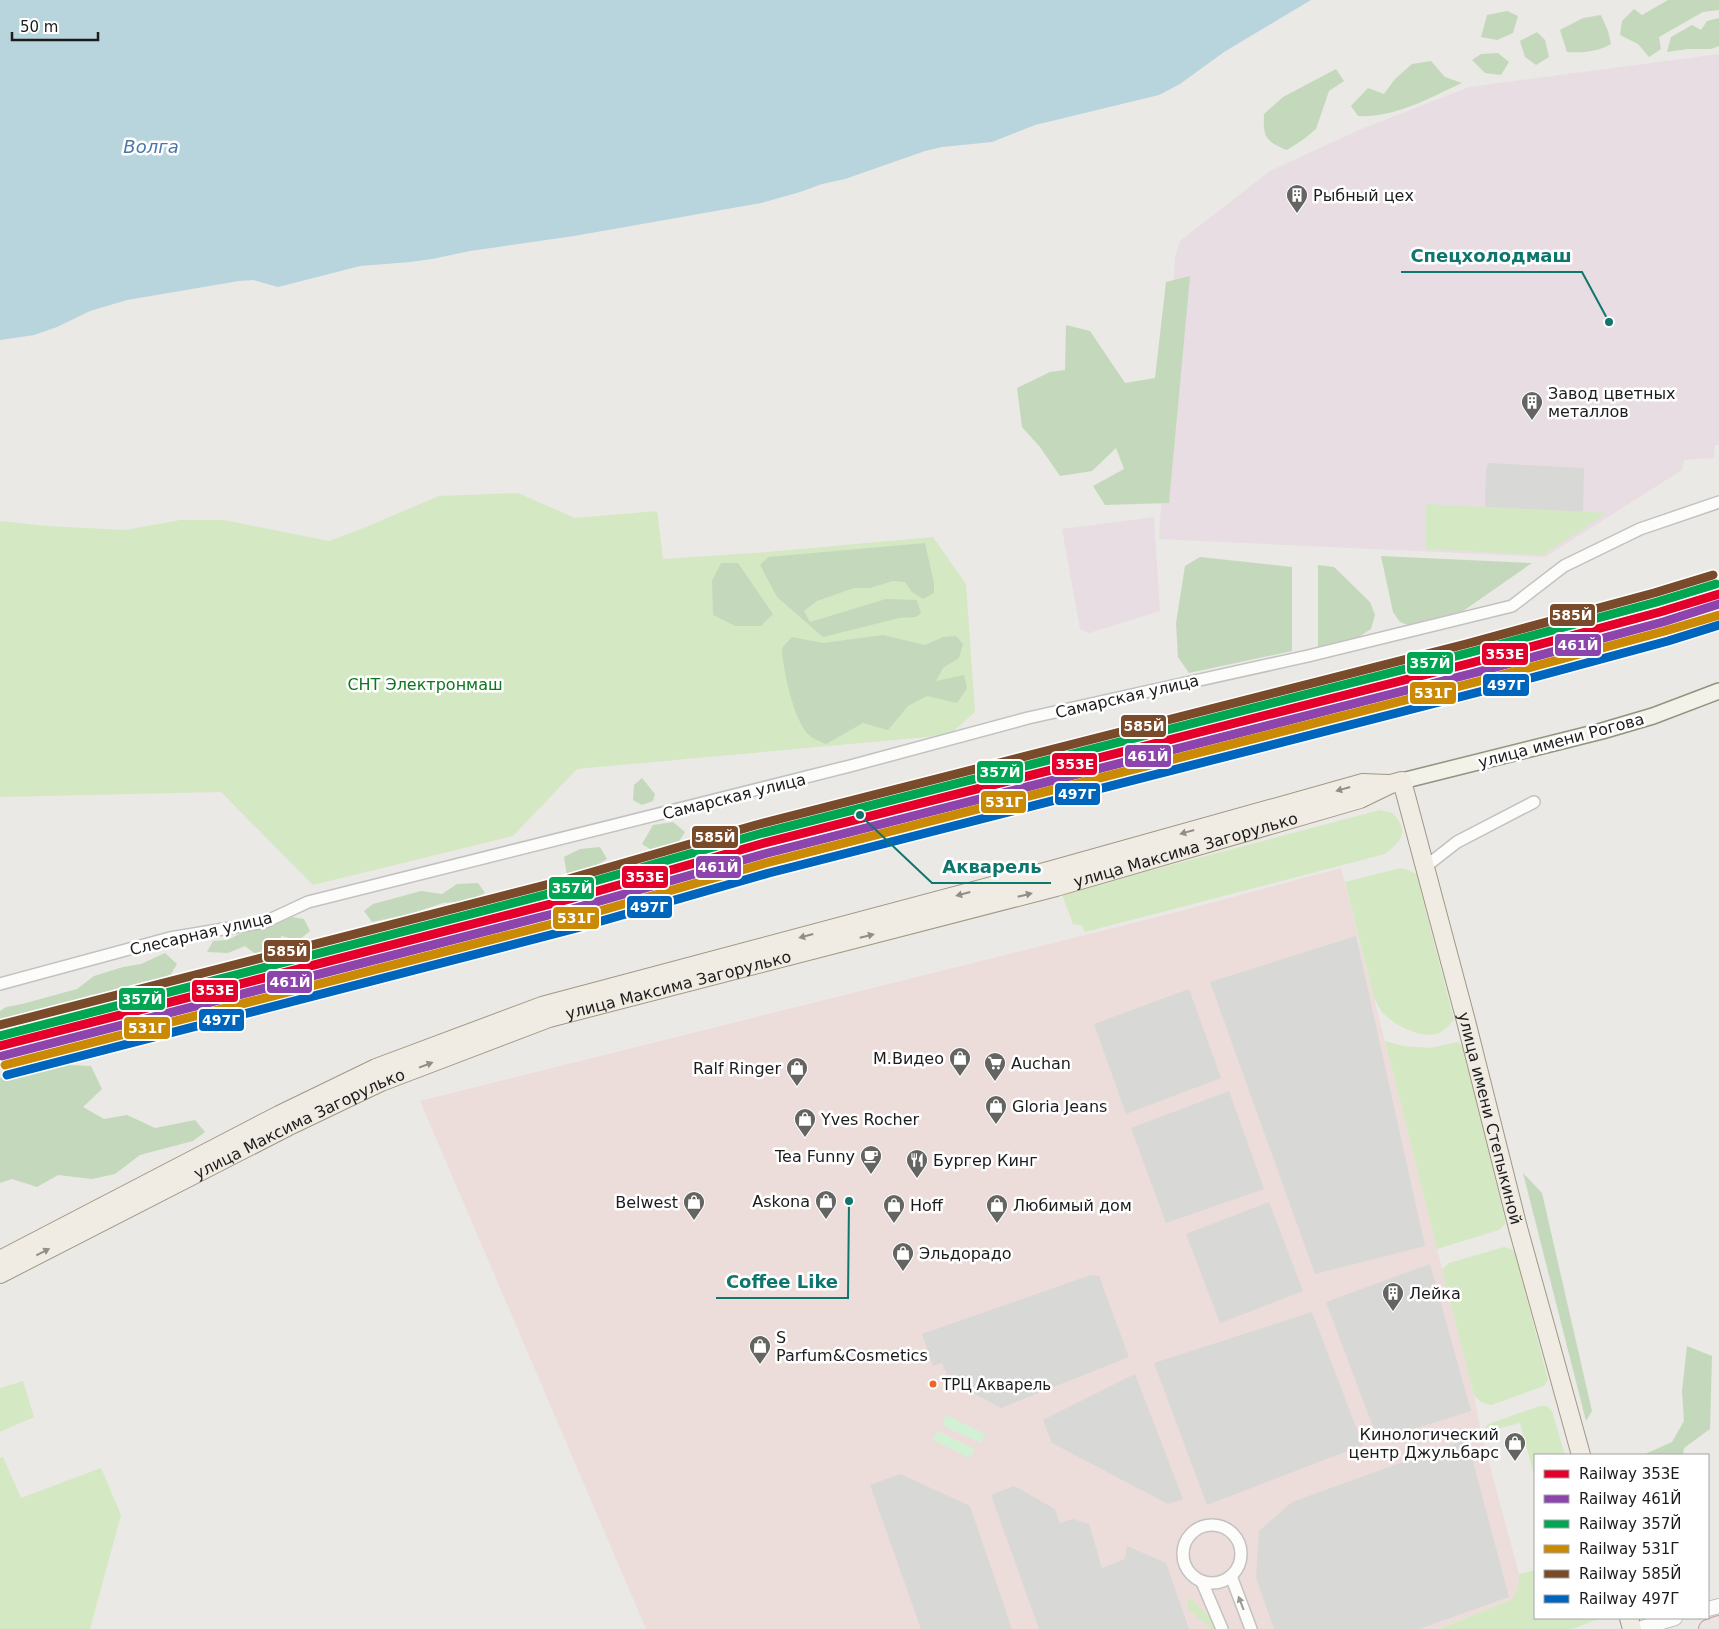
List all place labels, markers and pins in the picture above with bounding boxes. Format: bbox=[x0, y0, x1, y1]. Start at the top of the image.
building icon: Рыбный цех bbox=[1285, 183, 1309, 214]
place label: Рыбный цех bbox=[1313, 186, 1414, 205]
callout: Спецхолодмаш bbox=[1401, 239, 1582, 272]
place label: Завод цветных металлов bbox=[1548, 384, 1675, 421]
building icon: Завод цветных металлов bbox=[1520, 390, 1544, 421]
callout: Акварель bbox=[932, 850, 1051, 883]
shop icon: М.Видео bbox=[948, 1046, 972, 1077]
place label: М.Видео bbox=[873, 1049, 944, 1068]
supermarket icon: Auchan bbox=[983, 1051, 1007, 1082]
place label: Auchan bbox=[1011, 1054, 1071, 1073]
shop icon: Ralf Ringer bbox=[785, 1056, 809, 1087]
place label: Ralf Ringer bbox=[693, 1059, 781, 1078]
shop icon: Gloria Jeans bbox=[984, 1094, 1008, 1125]
place label: Gloria Jeans bbox=[1012, 1097, 1107, 1116]
shop icon: Yves Rocher bbox=[793, 1107, 817, 1138]
place label: Yves Rocher bbox=[820, 1110, 919, 1129]
cafe icon: Tea Funny bbox=[859, 1144, 883, 1175]
place label: Tea Funny bbox=[774, 1147, 855, 1166]
restaurant icon: Бургер Кинг bbox=[905, 1148, 929, 1179]
place label: Бургер Кинг bbox=[933, 1151, 1038, 1170]
shop icon: Askona bbox=[814, 1189, 838, 1220]
shop icon: Belwest bbox=[682, 1190, 706, 1221]
place label: Askona bbox=[752, 1192, 810, 1211]
place label: Belwest bbox=[615, 1193, 678, 1212]
shop icon: Hoff bbox=[882, 1193, 906, 1224]
shop icon: Любимый дом bbox=[985, 1193, 1009, 1224]
place label: Hoff bbox=[910, 1196, 944, 1215]
place label: Любимый дом bbox=[1013, 1196, 1132, 1215]
shop icon: Эльдорадо bbox=[891, 1241, 915, 1272]
place label: Эльдорадо bbox=[919, 1244, 1012, 1263]
callout: Coffee Like bbox=[716, 1265, 848, 1298]
building icon: Лейка bbox=[1381, 1281, 1405, 1312]
place label: Лейка bbox=[1409, 1284, 1461, 1303]
place label: S Parfum&Cosmetics bbox=[776, 1328, 928, 1365]
shop icon: S Parfum&Cosmetics bbox=[748, 1334, 772, 1365]
place label: ТРЦ Акварель bbox=[941, 1376, 1051, 1394]
marker: ТРЦ Акварель bbox=[928, 1379, 938, 1389]
place label: Кинологический центр Джульбарс bbox=[1349, 1425, 1499, 1462]
shop icon: Кинологический центр Джульбарс bbox=[1503, 1431, 1527, 1462]

